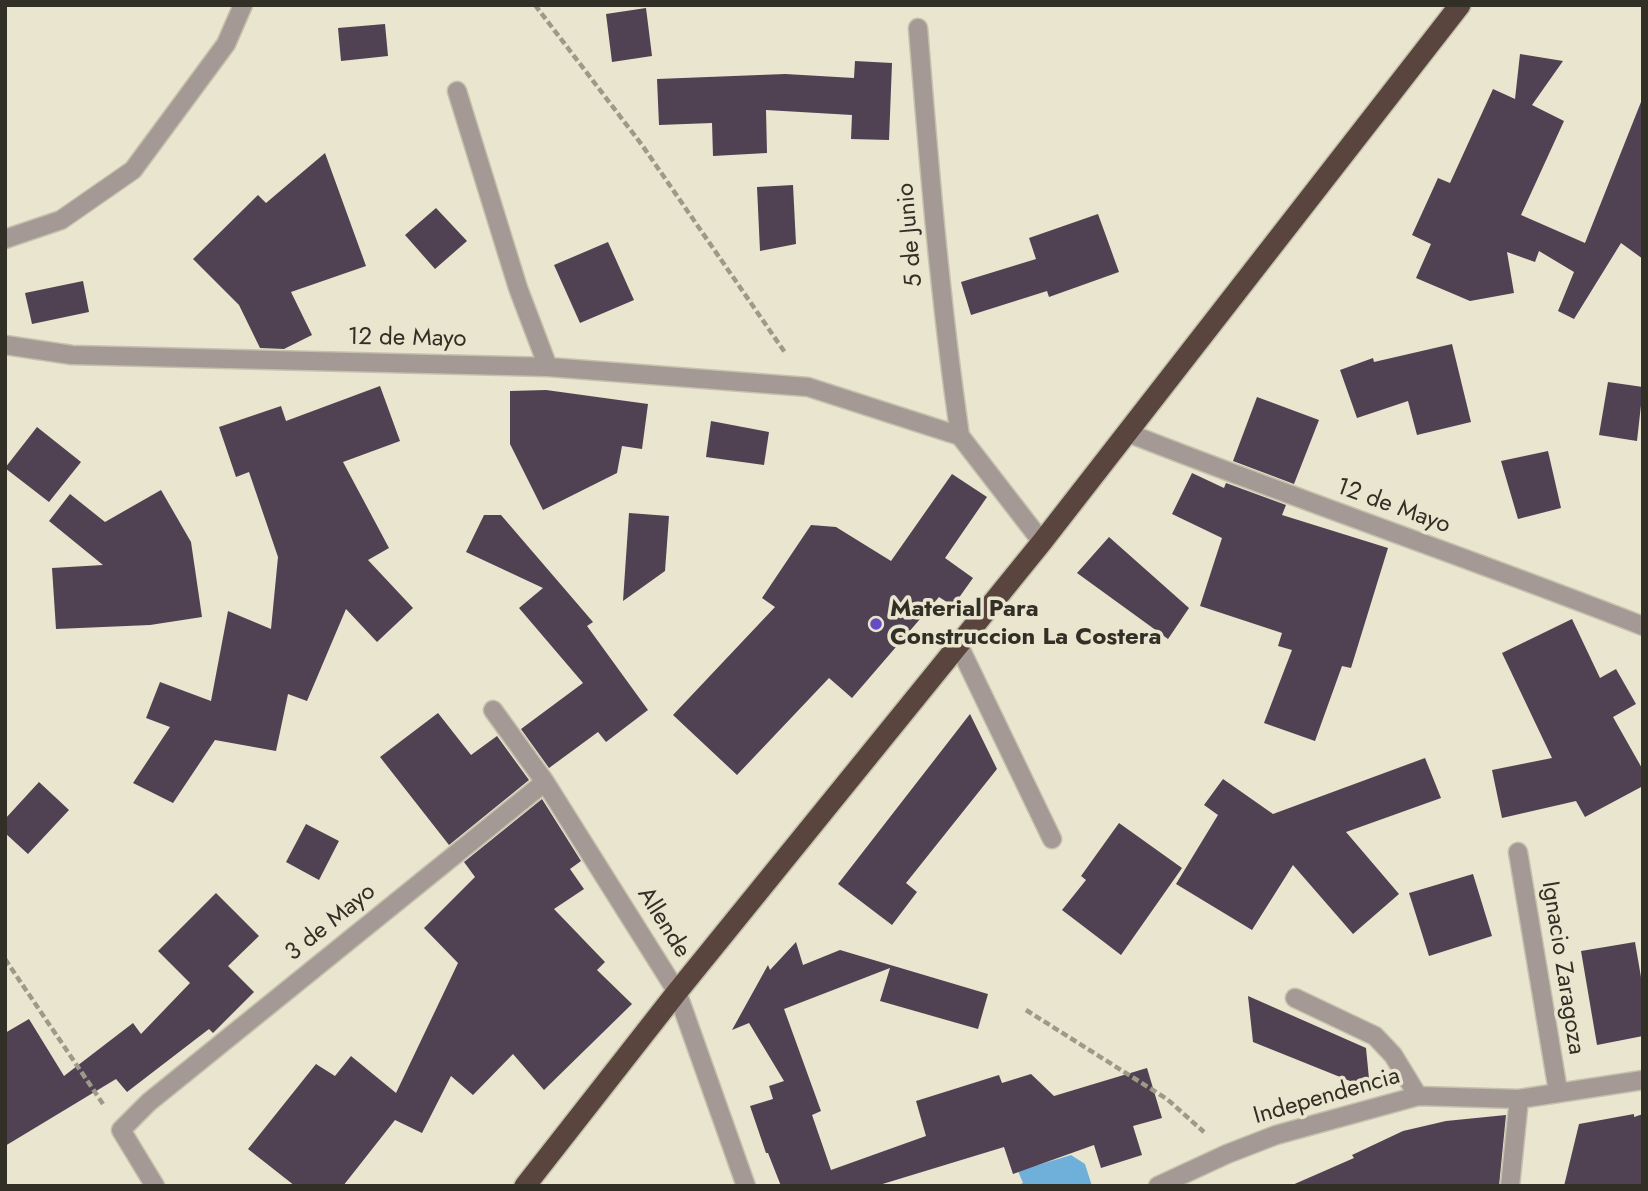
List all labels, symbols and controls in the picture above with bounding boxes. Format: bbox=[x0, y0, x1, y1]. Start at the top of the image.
street label: 5 de Junio bbox=[892, 182, 930, 288]
street label: 12 de Mayo bbox=[347, 324, 467, 354]
street label: 12 de Mayo bbox=[1332, 473, 1454, 541]
place label: Material Para Construccion La Costera bbox=[890, 596, 1161, 652]
marker: Material Para Construccion La Costera bbox=[868, 616, 884, 632]
street label: 3 de Mayo bbox=[280, 878, 382, 968]
street label: Ignacio Zaragoza bbox=[1534, 879, 1590, 1057]
street label: Allende bbox=[630, 882, 696, 964]
street label: Independencia bbox=[1250, 1062, 1404, 1132]

